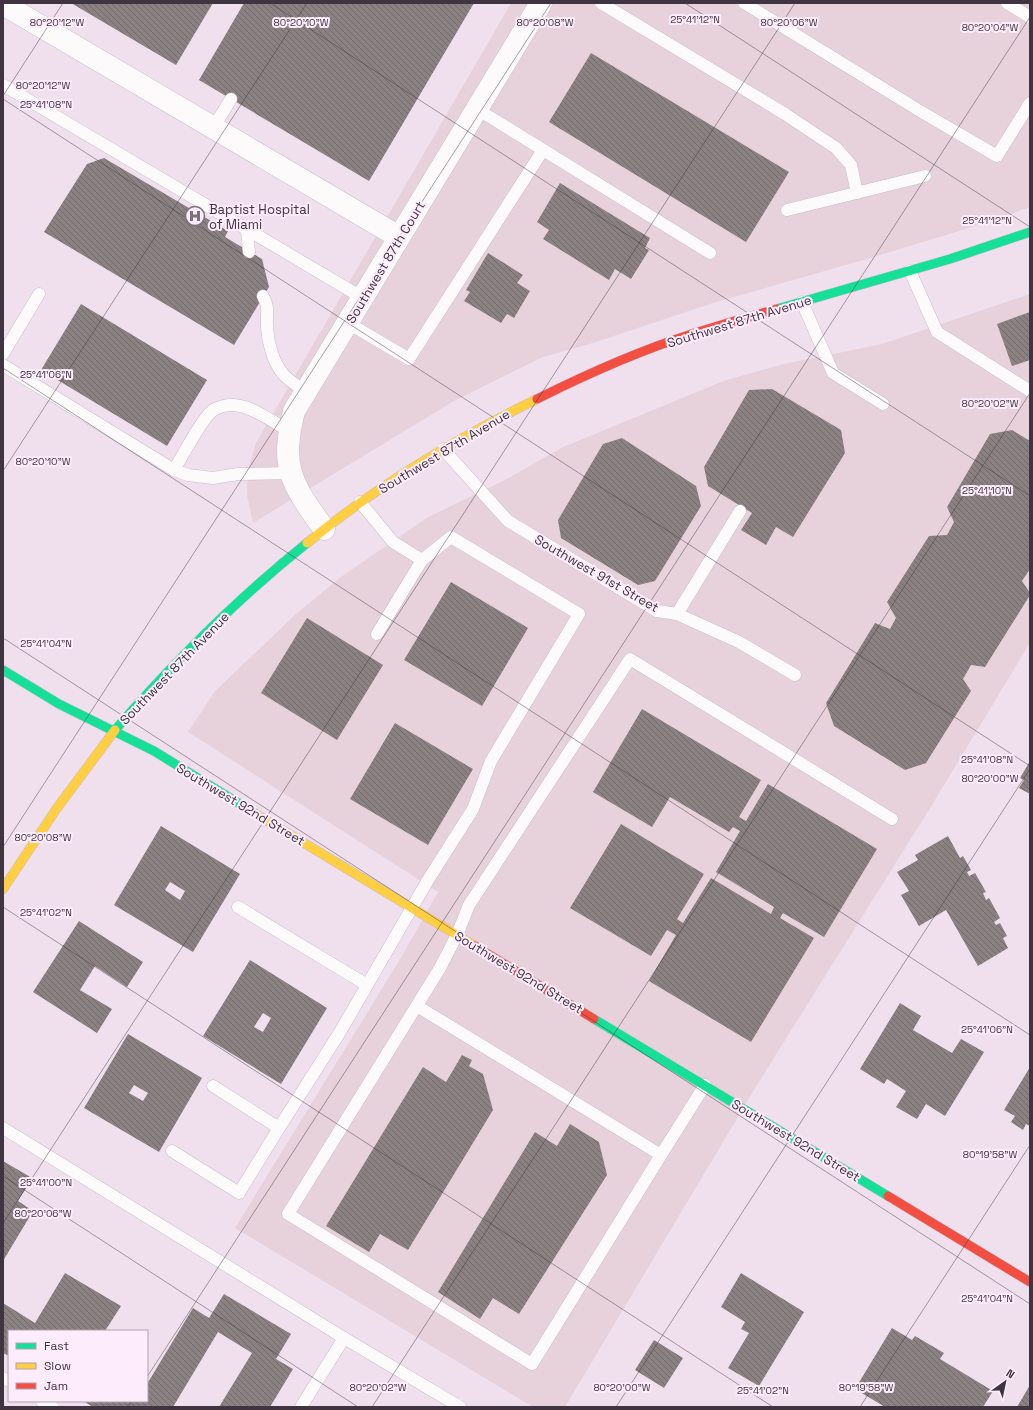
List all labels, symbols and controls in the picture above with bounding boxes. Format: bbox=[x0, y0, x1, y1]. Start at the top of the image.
text: 25°41'12"N bbox=[670, 13, 720, 26]
text: 80°20'12"W bbox=[30, 16, 85, 29]
text: 80°20'10"W bbox=[274, 16, 329, 29]
text: 80°20'08"W bbox=[516, 16, 574, 29]
text: 80°20'06"W bbox=[761, 16, 818, 29]
text: 80°20'04"W bbox=[962, 21, 1019, 34]
text: 80°20'12"W bbox=[16, 79, 71, 92]
text: 25°41'08"N bbox=[20, 98, 72, 111]
street label: Southwest 87th Court bbox=[342, 198, 429, 326]
place label: Baptist Hospital of Miami bbox=[209, 201, 310, 233]
hospital icon: Baptist Hospital of Miami bbox=[184, 205, 206, 227]
text: 25°41'12"N bbox=[962, 214, 1012, 227]
street label: Southwest 87th Avenue bbox=[665, 291, 813, 352]
text: 25°41'06"N bbox=[20, 368, 72, 381]
text: 80°20'02"W bbox=[962, 397, 1019, 410]
street label: Southwest 87th Avenue bbox=[376, 405, 513, 497]
text: 80°20'10"W bbox=[16, 455, 71, 468]
text: 25°41'10"N bbox=[962, 484, 1012, 497]
street label: Southwest 91st Street bbox=[531, 531, 662, 616]
street label: Southwest 87th Avenue bbox=[116, 608, 233, 728]
text: 25°41'04"N bbox=[20, 637, 72, 650]
text: 25°41'08"N bbox=[961, 753, 1013, 766]
street label: Southwest 92nd Street bbox=[173, 759, 308, 850]
text: 80°20'00"W bbox=[961, 772, 1019, 785]
text: 80°20'08"W bbox=[14, 831, 72, 844]
text: 25°41'02"N bbox=[20, 906, 72, 919]
street label: Southwest 92nd Street bbox=[451, 927, 586, 1018]
text: 25°41'06"N bbox=[961, 1023, 1013, 1036]
street label: Southwest 92nd Street bbox=[728, 1095, 863, 1186]
text: 80°19'58"W bbox=[963, 1148, 1017, 1161]
text: 25°41'00"N bbox=[20, 1176, 72, 1189]
text: 80°20'06"W bbox=[15, 1207, 72, 1220]
text: 25°41'04"N bbox=[961, 1292, 1013, 1305]
legend bbox=[8, 1330, 148, 1402]
text: Fast bbox=[44, 1338, 69, 1354]
text: Slow bbox=[44, 1358, 71, 1374]
north arrow bbox=[985, 1362, 1025, 1402]
text: N bbox=[1004, 1366, 1017, 1381]
text: Jam bbox=[44, 1378, 68, 1394]
text: 80°20'02"W bbox=[350, 1381, 407, 1394]
text: 80°20'00"W bbox=[593, 1381, 651, 1394]
text: 80°19'58"W bbox=[839, 1381, 893, 1394]
text: 25°41'02"N bbox=[737, 1384, 789, 1397]

